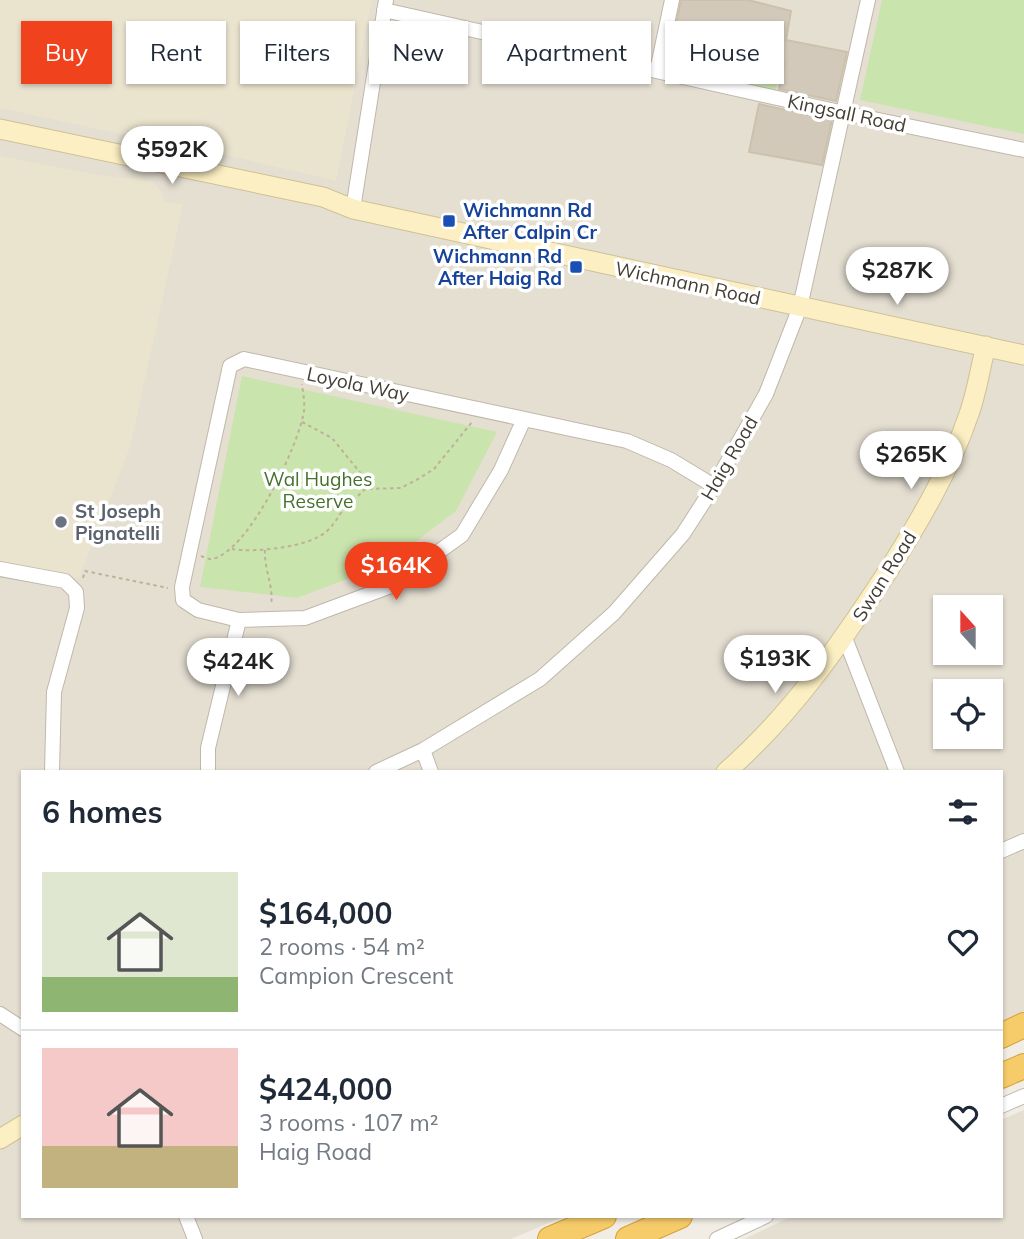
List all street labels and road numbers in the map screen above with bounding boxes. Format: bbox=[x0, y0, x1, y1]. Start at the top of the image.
street label: Kingsall Road bbox=[786, 89, 908, 137]
street label: Wichmann Road bbox=[613, 256, 763, 310]
street label: Loyola Way bbox=[305, 361, 411, 407]
street label: Haig Road bbox=[695, 412, 763, 504]
street label: Swan Road bbox=[847, 526, 921, 626]

